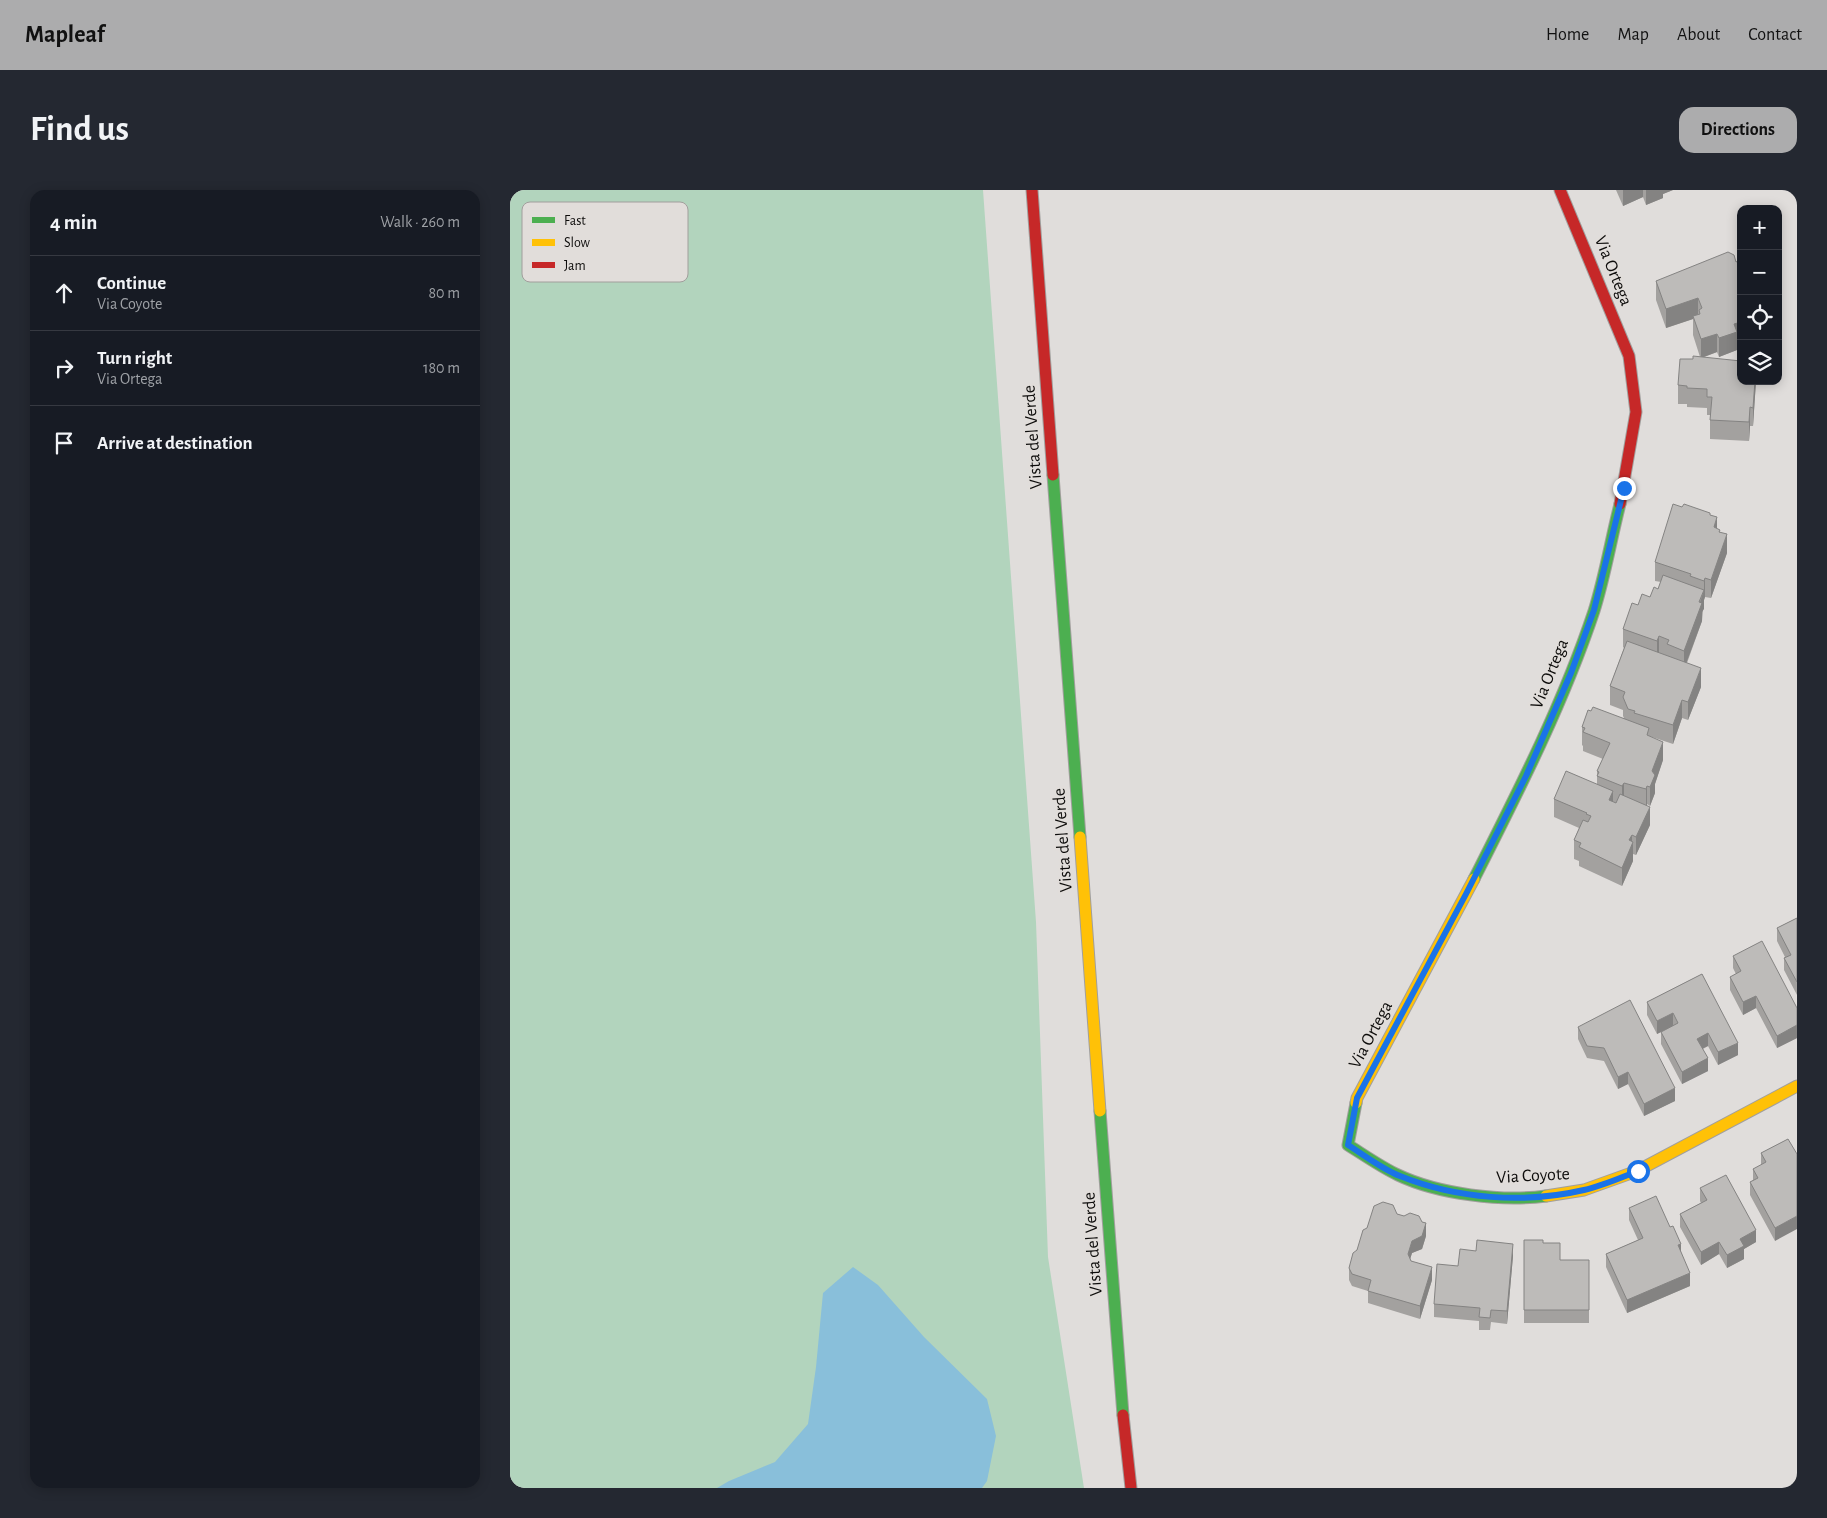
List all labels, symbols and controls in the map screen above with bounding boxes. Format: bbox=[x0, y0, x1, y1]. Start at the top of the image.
text: Mapleaf bbox=[25, 23, 105, 47]
text: Home bbox=[1546, 26, 1589, 44]
text: Map bbox=[1617, 26, 1649, 44]
text: About bbox=[1677, 26, 1720, 44]
text: Contact bbox=[1748, 26, 1802, 44]
button: Directions bbox=[1679, 107, 1797, 153]
text: Find us bbox=[30, 112, 129, 147]
legend bbox=[522, 202, 688, 282]
map controls bbox=[1737, 205, 1782, 385]
button: + bbox=[1737, 205, 1782, 250]
text: 4 min bbox=[50, 212, 97, 233]
text: Walk · 260 m bbox=[380, 214, 460, 230]
text: Fast bbox=[564, 214, 586, 228]
street label: Via Ortega bbox=[1591, 234, 1635, 308]
text: Slow bbox=[564, 236, 591, 250]
button: − bbox=[1737, 250, 1782, 295]
text: Jam bbox=[564, 259, 586, 273]
text: Continue bbox=[97, 274, 166, 293]
icon: ahead bbox=[50, 279, 78, 307]
text: 80 m bbox=[429, 285, 460, 301]
button: locate bbox=[1737, 295, 1782, 340]
text: Via Coyote bbox=[97, 296, 162, 312]
button: layers bbox=[1737, 340, 1782, 385]
text: Turn right bbox=[97, 349, 172, 368]
icon: right bbox=[50, 354, 78, 382]
text: 180 m bbox=[423, 360, 460, 376]
text: Via Ortega bbox=[97, 371, 162, 387]
street label: Vista del Verde bbox=[1020, 384, 1046, 490]
icon: arrive bbox=[50, 429, 78, 457]
text: Arrive at destination bbox=[97, 434, 253, 453]
route end bbox=[1613, 477, 1636, 500]
street label: Via Ortega bbox=[1528, 637, 1572, 711]
street label: Vista del Verde bbox=[1050, 787, 1076, 893]
street label: Via Ortega bbox=[1346, 998, 1396, 1072]
route start bbox=[1627, 1160, 1650, 1183]
street label: Via Coyote bbox=[1496, 1165, 1570, 1187]
street label: Vista del Verde bbox=[1080, 1191, 1106, 1297]

